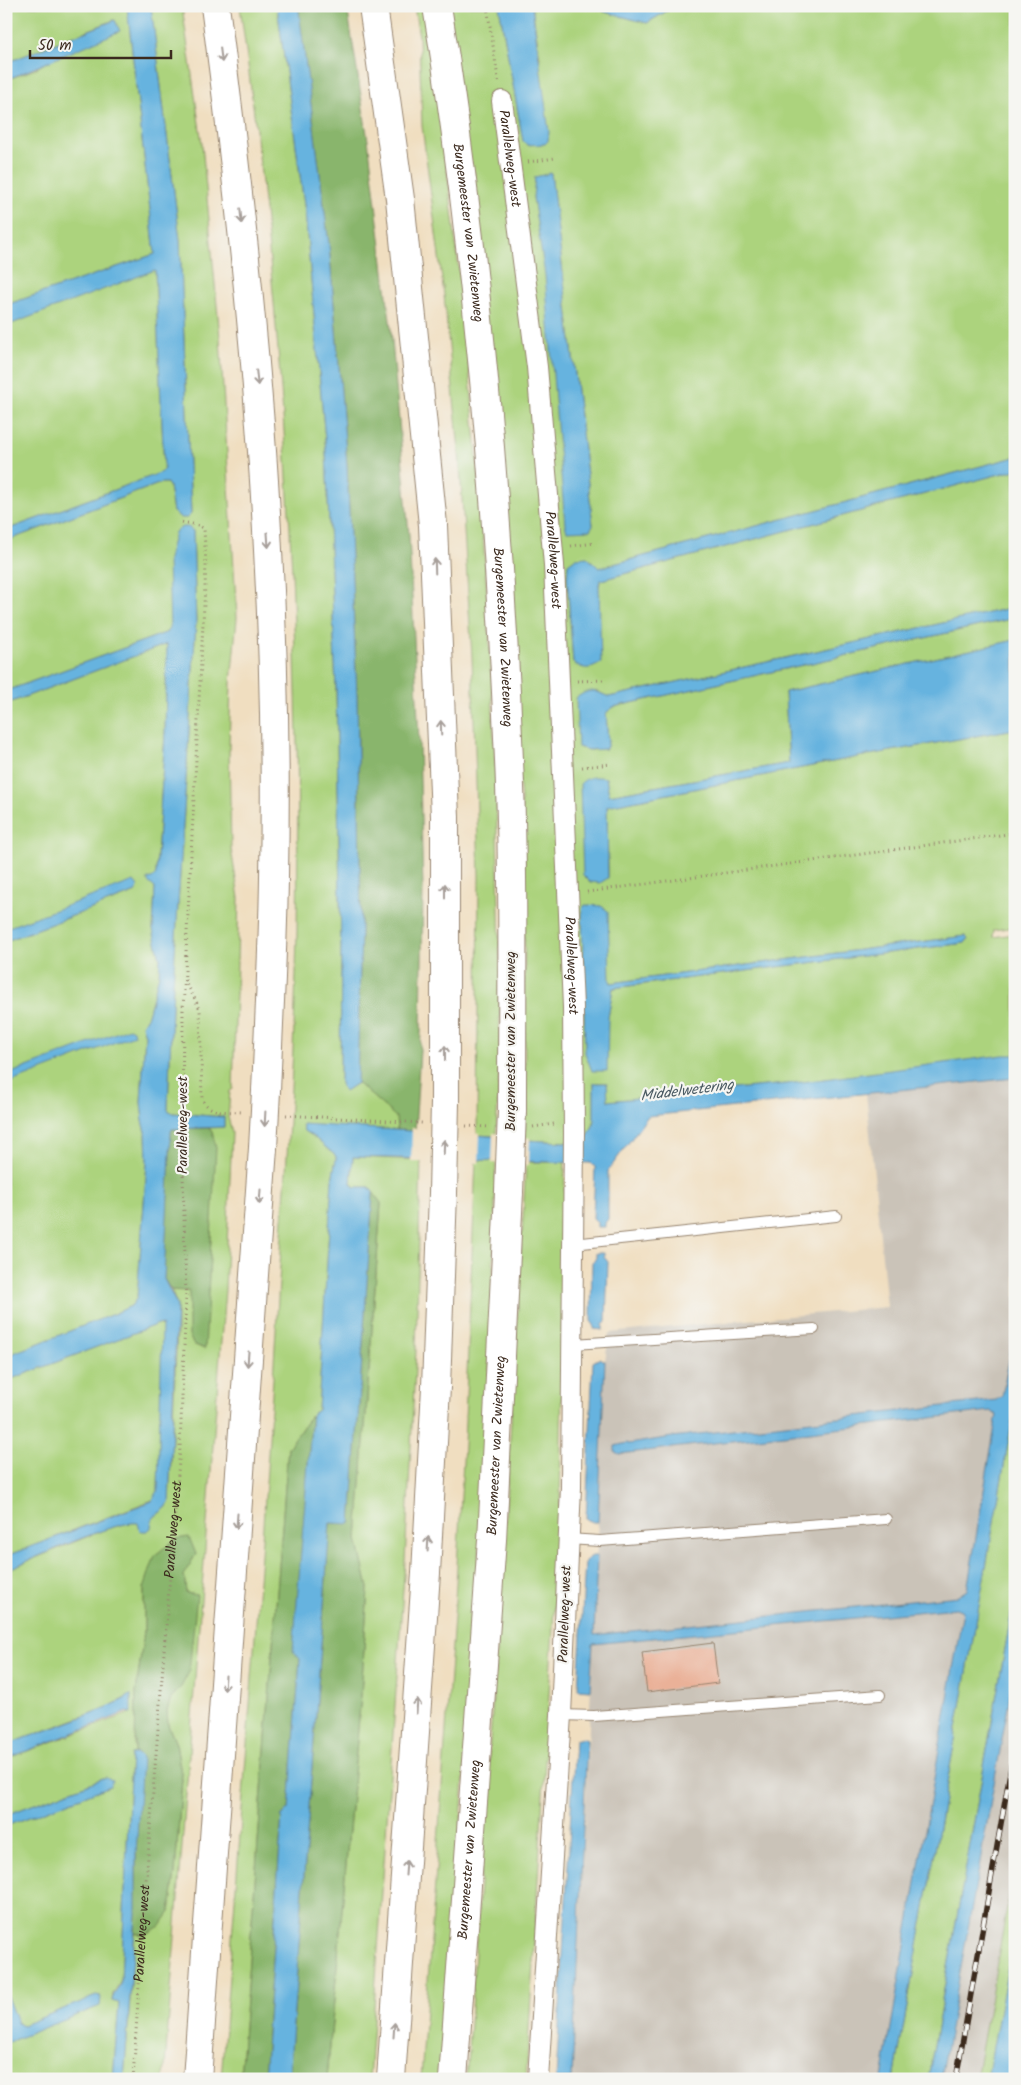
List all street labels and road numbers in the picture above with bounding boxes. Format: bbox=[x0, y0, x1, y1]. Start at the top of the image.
street label: Parallelweg-west bbox=[492, 108, 527, 209]
street label: Burgemeester van Zwietenweg bbox=[446, 142, 489, 323]
street label: Parallelweg-west bbox=[538, 510, 567, 610]
street label: Burgemeester van Zwietenweg bbox=[487, 547, 519, 728]
street label: Parallelweg-west bbox=[558, 916, 584, 1015]
street label: Burgemeester van Zwietenweg bbox=[500, 951, 522, 1131]
street label: Parallelweg-west bbox=[172, 1075, 194, 1174]
street label: Burgemeester van Zwietenweg bbox=[481, 1355, 512, 1536]
street label: Parallelweg-west bbox=[159, 1479, 188, 1579]
street label: Parallelweg-west bbox=[552, 1564, 578, 1663]
street label: Burgemeester van Zwietenweg bbox=[452, 1759, 487, 1940]
street label: Parallelweg-west bbox=[128, 1883, 157, 1983]

